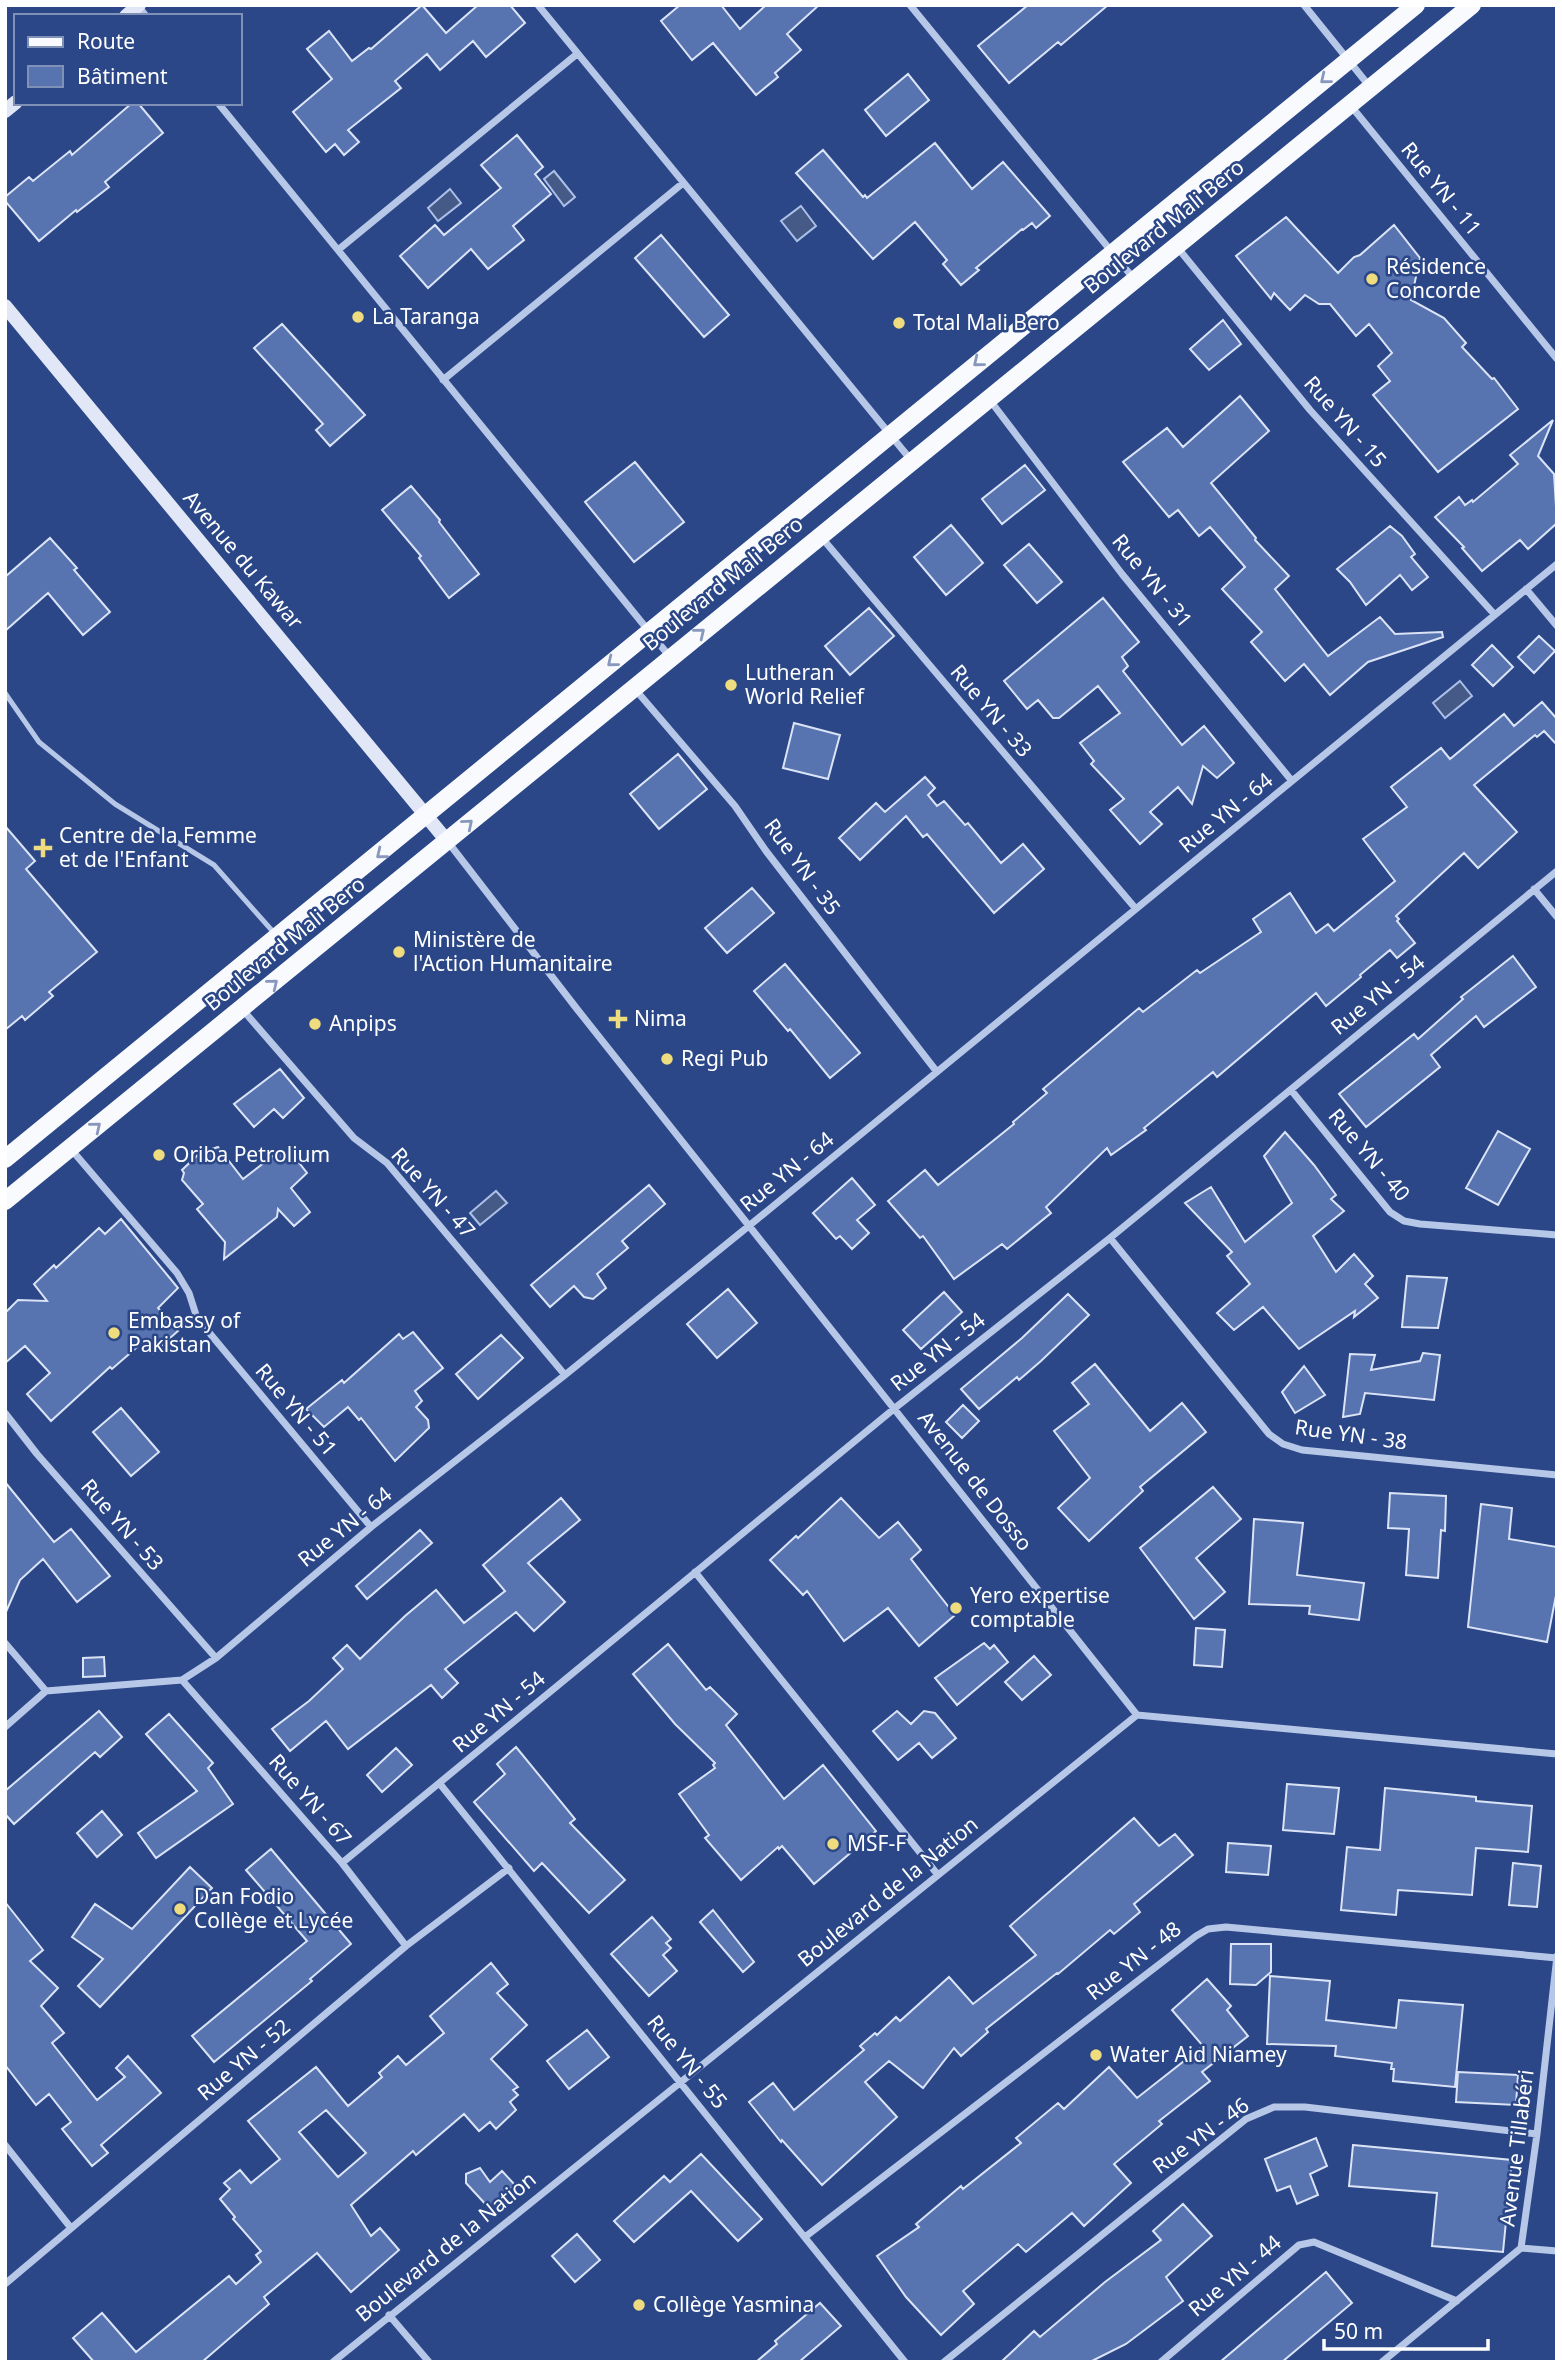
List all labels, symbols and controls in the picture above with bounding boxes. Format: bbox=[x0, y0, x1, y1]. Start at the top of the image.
legend bbox=[14, 14, 242, 105]
text: Route bbox=[77, 27, 135, 55]
text: Bâtiment bbox=[77, 62, 168, 90]
one-way arrow bbox=[1321, 71, 1333, 84]
street label: Rue YN - 11 bbox=[1395, 136, 1488, 241]
street label: Boulevard Mali Bero bbox=[1077, 153, 1249, 300]
place label: Résidence Concorde bbox=[1386, 252, 1486, 304]
marker: Résidence Concorde bbox=[1364, 271, 1380, 287]
place label: La Taranga bbox=[372, 302, 480, 330]
place label: Total Mali Bero bbox=[913, 308, 1060, 336]
marker: La Taranga bbox=[350, 309, 366, 325]
marker: Total Mali Bero bbox=[891, 315, 907, 331]
one-way arrow bbox=[973, 354, 985, 367]
street label: Rue YN - 15 bbox=[1298, 370, 1393, 473]
street label: Avenue du Kawar bbox=[178, 484, 310, 635]
street label: Boulevard Mali Bero bbox=[636, 510, 808, 657]
street label: Rue YN - 31 bbox=[1106, 528, 1199, 633]
one-way arrow bbox=[693, 628, 705, 641]
one-way arrow bbox=[608, 654, 621, 666]
place label: Lutheran World Relief bbox=[745, 658, 866, 710]
street label: Rue YN - 33 bbox=[945, 658, 1039, 763]
marker: Lutheran World Relief bbox=[723, 677, 739, 693]
street label: Rue YN - 64 bbox=[1173, 766, 1278, 859]
street label: Rue YN - 35 bbox=[758, 813, 847, 920]
one-way arrow bbox=[459, 820, 472, 832]
place label: Centre de la Femme et de l'Enfant bbox=[59, 821, 257, 873]
marker: Centre de la Femme et de l'Enfant bbox=[33, 838, 53, 858]
one-way arrow bbox=[376, 846, 389, 858]
street label: Boulevard Mali Bero bbox=[198, 870, 370, 1017]
place label: Ministère de l'Action Humanitaire bbox=[413, 925, 613, 977]
marker: Ministère de l'Action Humanitaire bbox=[391, 944, 407, 960]
street label: Rue YN - 54 bbox=[1325, 948, 1430, 1041]
one-way arrow bbox=[265, 979, 277, 992]
place label: Nima bbox=[634, 1004, 687, 1032]
place label: Anpips bbox=[329, 1009, 397, 1037]
marker: Nima bbox=[608, 1009, 628, 1029]
marker: Anpips bbox=[307, 1016, 323, 1032]
place label: Regi Pub bbox=[681, 1044, 768, 1072]
marker: Regi Pub bbox=[659, 1051, 675, 1067]
street label: Rue YN - 40 bbox=[1323, 1102, 1417, 1207]
one-way arrow bbox=[88, 1123, 101, 1135]
street label: Rue YN - 64 bbox=[734, 1125, 839, 1218]
place label: Oriba Petrolium bbox=[173, 1140, 330, 1168]
street label: Rue YN - 47 bbox=[386, 1141, 482, 1244]
marker: Oriba Petrolium bbox=[151, 1147, 167, 1163]
street label: Rue YN - 54 bbox=[884, 1305, 990, 1397]
place label: Embassy of Pakistan bbox=[128, 1306, 242, 1358]
marker: Embassy of Pakistan bbox=[106, 1325, 122, 1341]
street label: Rue YN - 51 bbox=[250, 1357, 344, 1462]
street label: Avenue de Dosso bbox=[912, 1405, 1039, 1556]
street label: Rue YN - 38 bbox=[1293, 1412, 1409, 1456]
street label: Rue YN - 53 bbox=[75, 1473, 170, 1576]
street label: Rue YN - 64 bbox=[292, 1480, 397, 1573]
place label: Yero expertise comptable bbox=[970, 1581, 1110, 1633]
marker: Yero expertise comptable bbox=[948, 1600, 964, 1616]
street label: Rue YN - 54 bbox=[446, 1664, 551, 1758]
street label: Rue YN - 67 bbox=[263, 1748, 358, 1851]
street label: Boulevard de la Nation bbox=[791, 1810, 983, 1973]
place label: MSF-F bbox=[847, 1829, 906, 1857]
marker: MSF-F bbox=[825, 1836, 841, 1852]
place label: Dan Fodio Collège et Lycée bbox=[194, 1882, 353, 1934]
marker: Dan Fodio Collège et Lycée bbox=[172, 1901, 188, 1917]
street label: Rue YN - 48 bbox=[1080, 1914, 1186, 2006]
street label: Rue YN - 55 bbox=[641, 2009, 734, 2114]
street label: Rue YN - 52 bbox=[191, 2012, 296, 2106]
place label: Water Aid Niamey bbox=[1110, 2040, 1287, 2068]
marker: Water Aid Niamey bbox=[1088, 2047, 1104, 2063]
street label: Avenue Tillabéri bbox=[1492, 2068, 1540, 2228]
street label: Rue YN - 46 bbox=[1147, 2091, 1254, 2180]
street label: Boulevard de la Nation bbox=[349, 2165, 541, 2328]
street label: Rue YN - 44 bbox=[1182, 2228, 1287, 2322]
place label: Collège Yasmina bbox=[653, 2290, 814, 2318]
marker: Collège Yasmina bbox=[631, 2297, 647, 2313]
scale bar bbox=[1324, 2308, 1488, 2352]
text: 50 m bbox=[1334, 2317, 1383, 2345]

